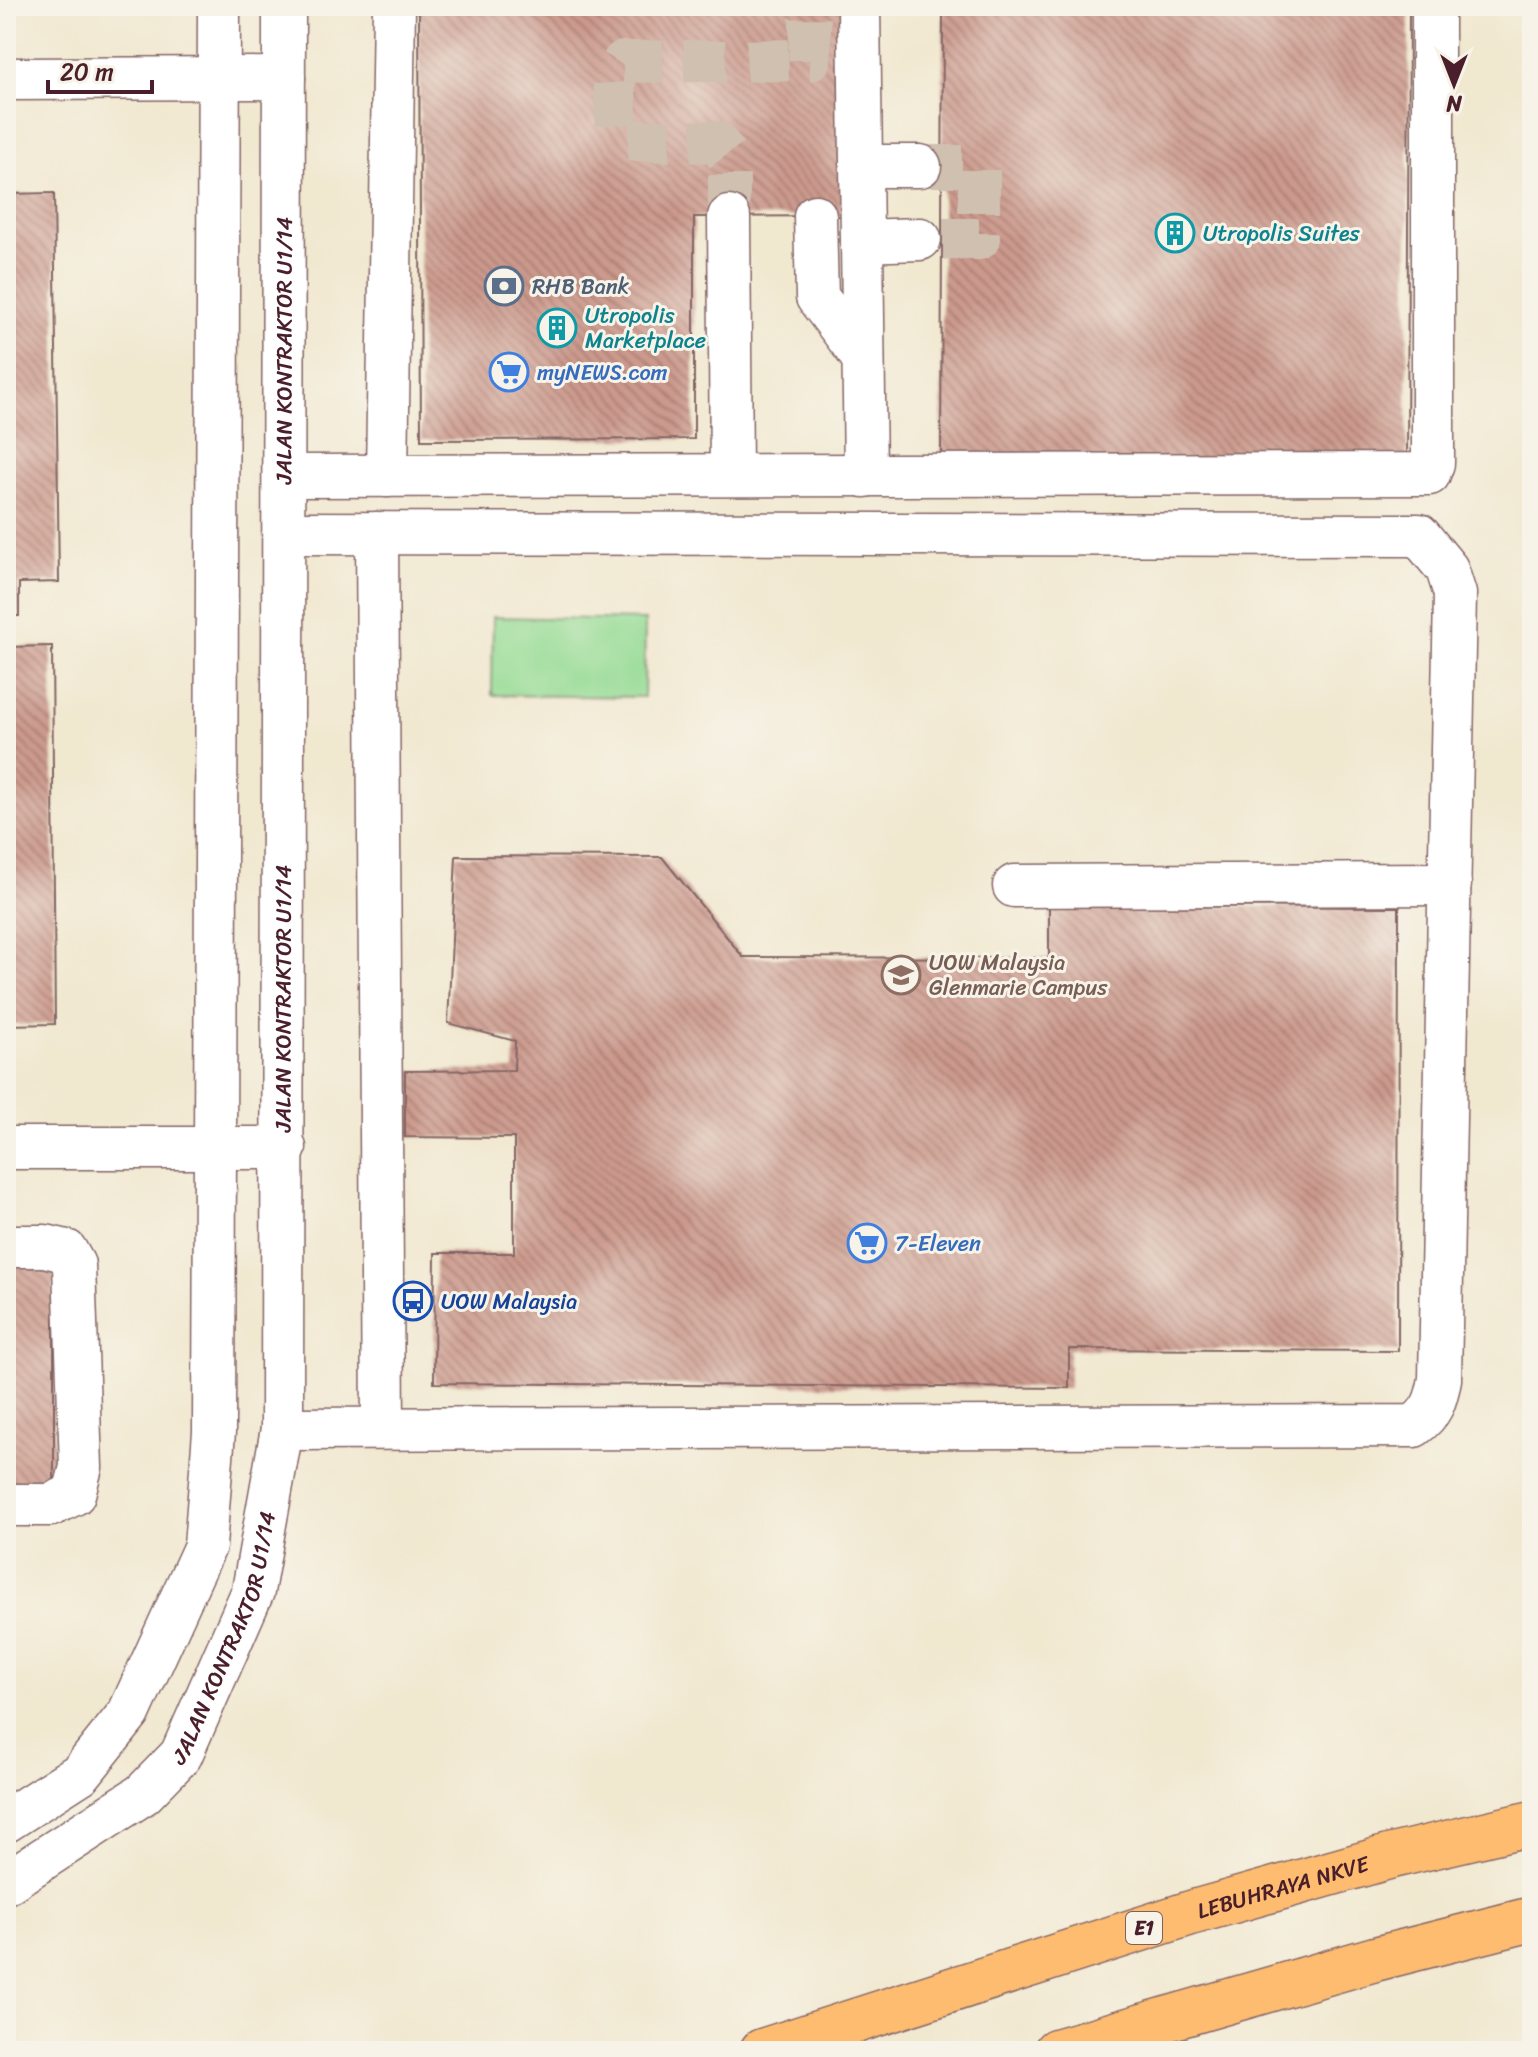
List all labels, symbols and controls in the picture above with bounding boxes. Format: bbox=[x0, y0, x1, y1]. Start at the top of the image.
scale bar bbox=[48, 44, 152, 94]
north arrow bbox=[1414, 44, 1494, 124]
text: 20 m bbox=[60, 51, 114, 93]
text: N bbox=[1446, 84, 1463, 123]
building icon: Utropolis Suites bbox=[1154, 212, 1196, 254]
place label: Utropolis Suites bbox=[1203, 214, 1360, 253]
street label: JALAN KONTRAKTOR U1/14 bbox=[264, 216, 304, 485]
bank icon: RHB Bank bbox=[483, 265, 525, 307]
place label: RHB Bank bbox=[532, 267, 630, 306]
place label: Utropolis Marketplace bbox=[585, 296, 706, 360]
building icon: Utropolis Marketplace bbox=[536, 307, 578, 349]
supermarket icon: myNEWS.com bbox=[488, 351, 530, 393]
place label: myNEWS.com bbox=[537, 353, 668, 392]
street label: JALAN KONTRAKTOR U1/14 bbox=[263, 864, 303, 1133]
place label: UOW Malaysia Glenmarie Campus bbox=[929, 943, 1108, 1007]
school or university icon: UOW Malaysia Glenmarie Campus bbox=[880, 954, 922, 996]
supermarket icon: 7-Eleven bbox=[846, 1222, 888, 1264]
place label: 7-Eleven bbox=[895, 1224, 981, 1263]
bus stop icon: UOW Malaysia bbox=[392, 1280, 434, 1322]
place label: UOW Malaysia bbox=[441, 1282, 577, 1321]
street label: JALAN KONTRAKTOR U1/14 bbox=[161, 1508, 287, 1775]
street label: LEBUHRAYA NKVE bbox=[1192, 1844, 1375, 1930]
road number: E1 bbox=[1126, 1912, 1162, 1944]

